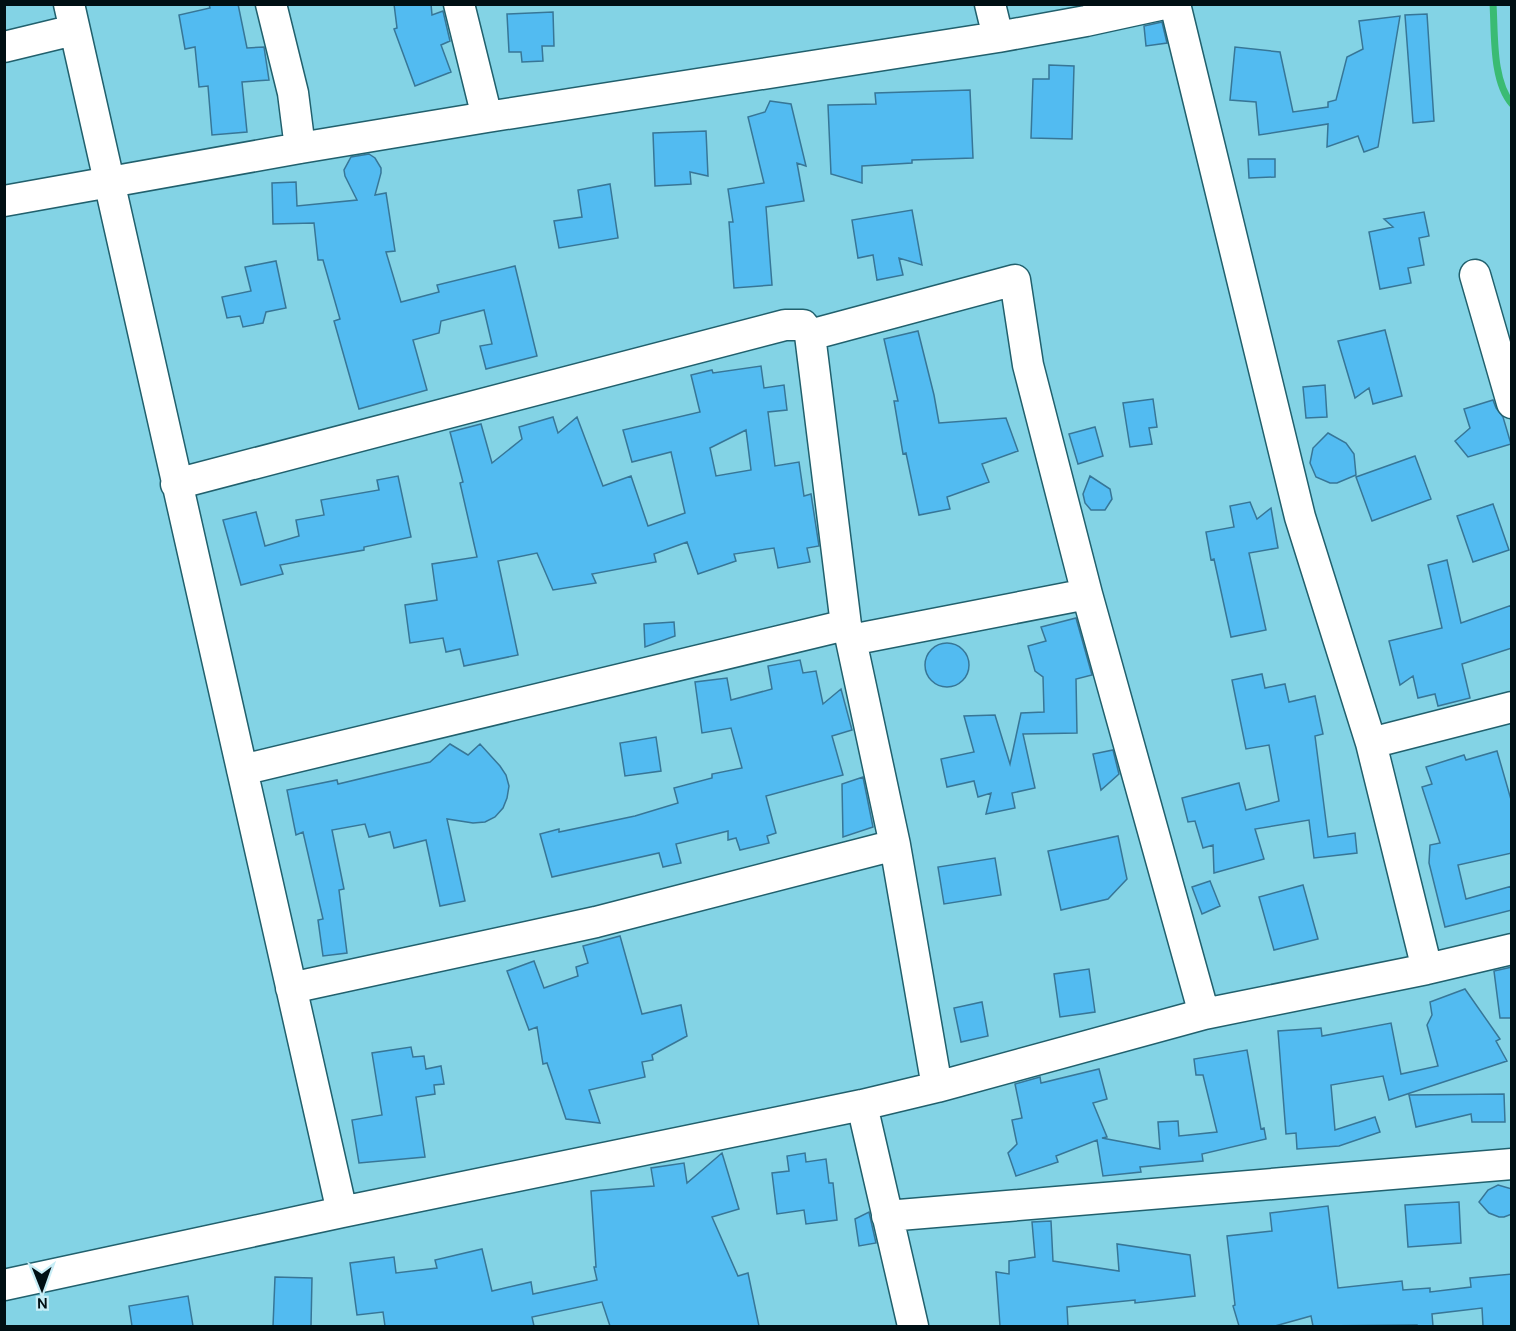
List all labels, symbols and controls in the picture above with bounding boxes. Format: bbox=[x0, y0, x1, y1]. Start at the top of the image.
north arrow bbox=[12, 1259, 72, 1319]
text: N bbox=[36, 1294, 48, 1313]

